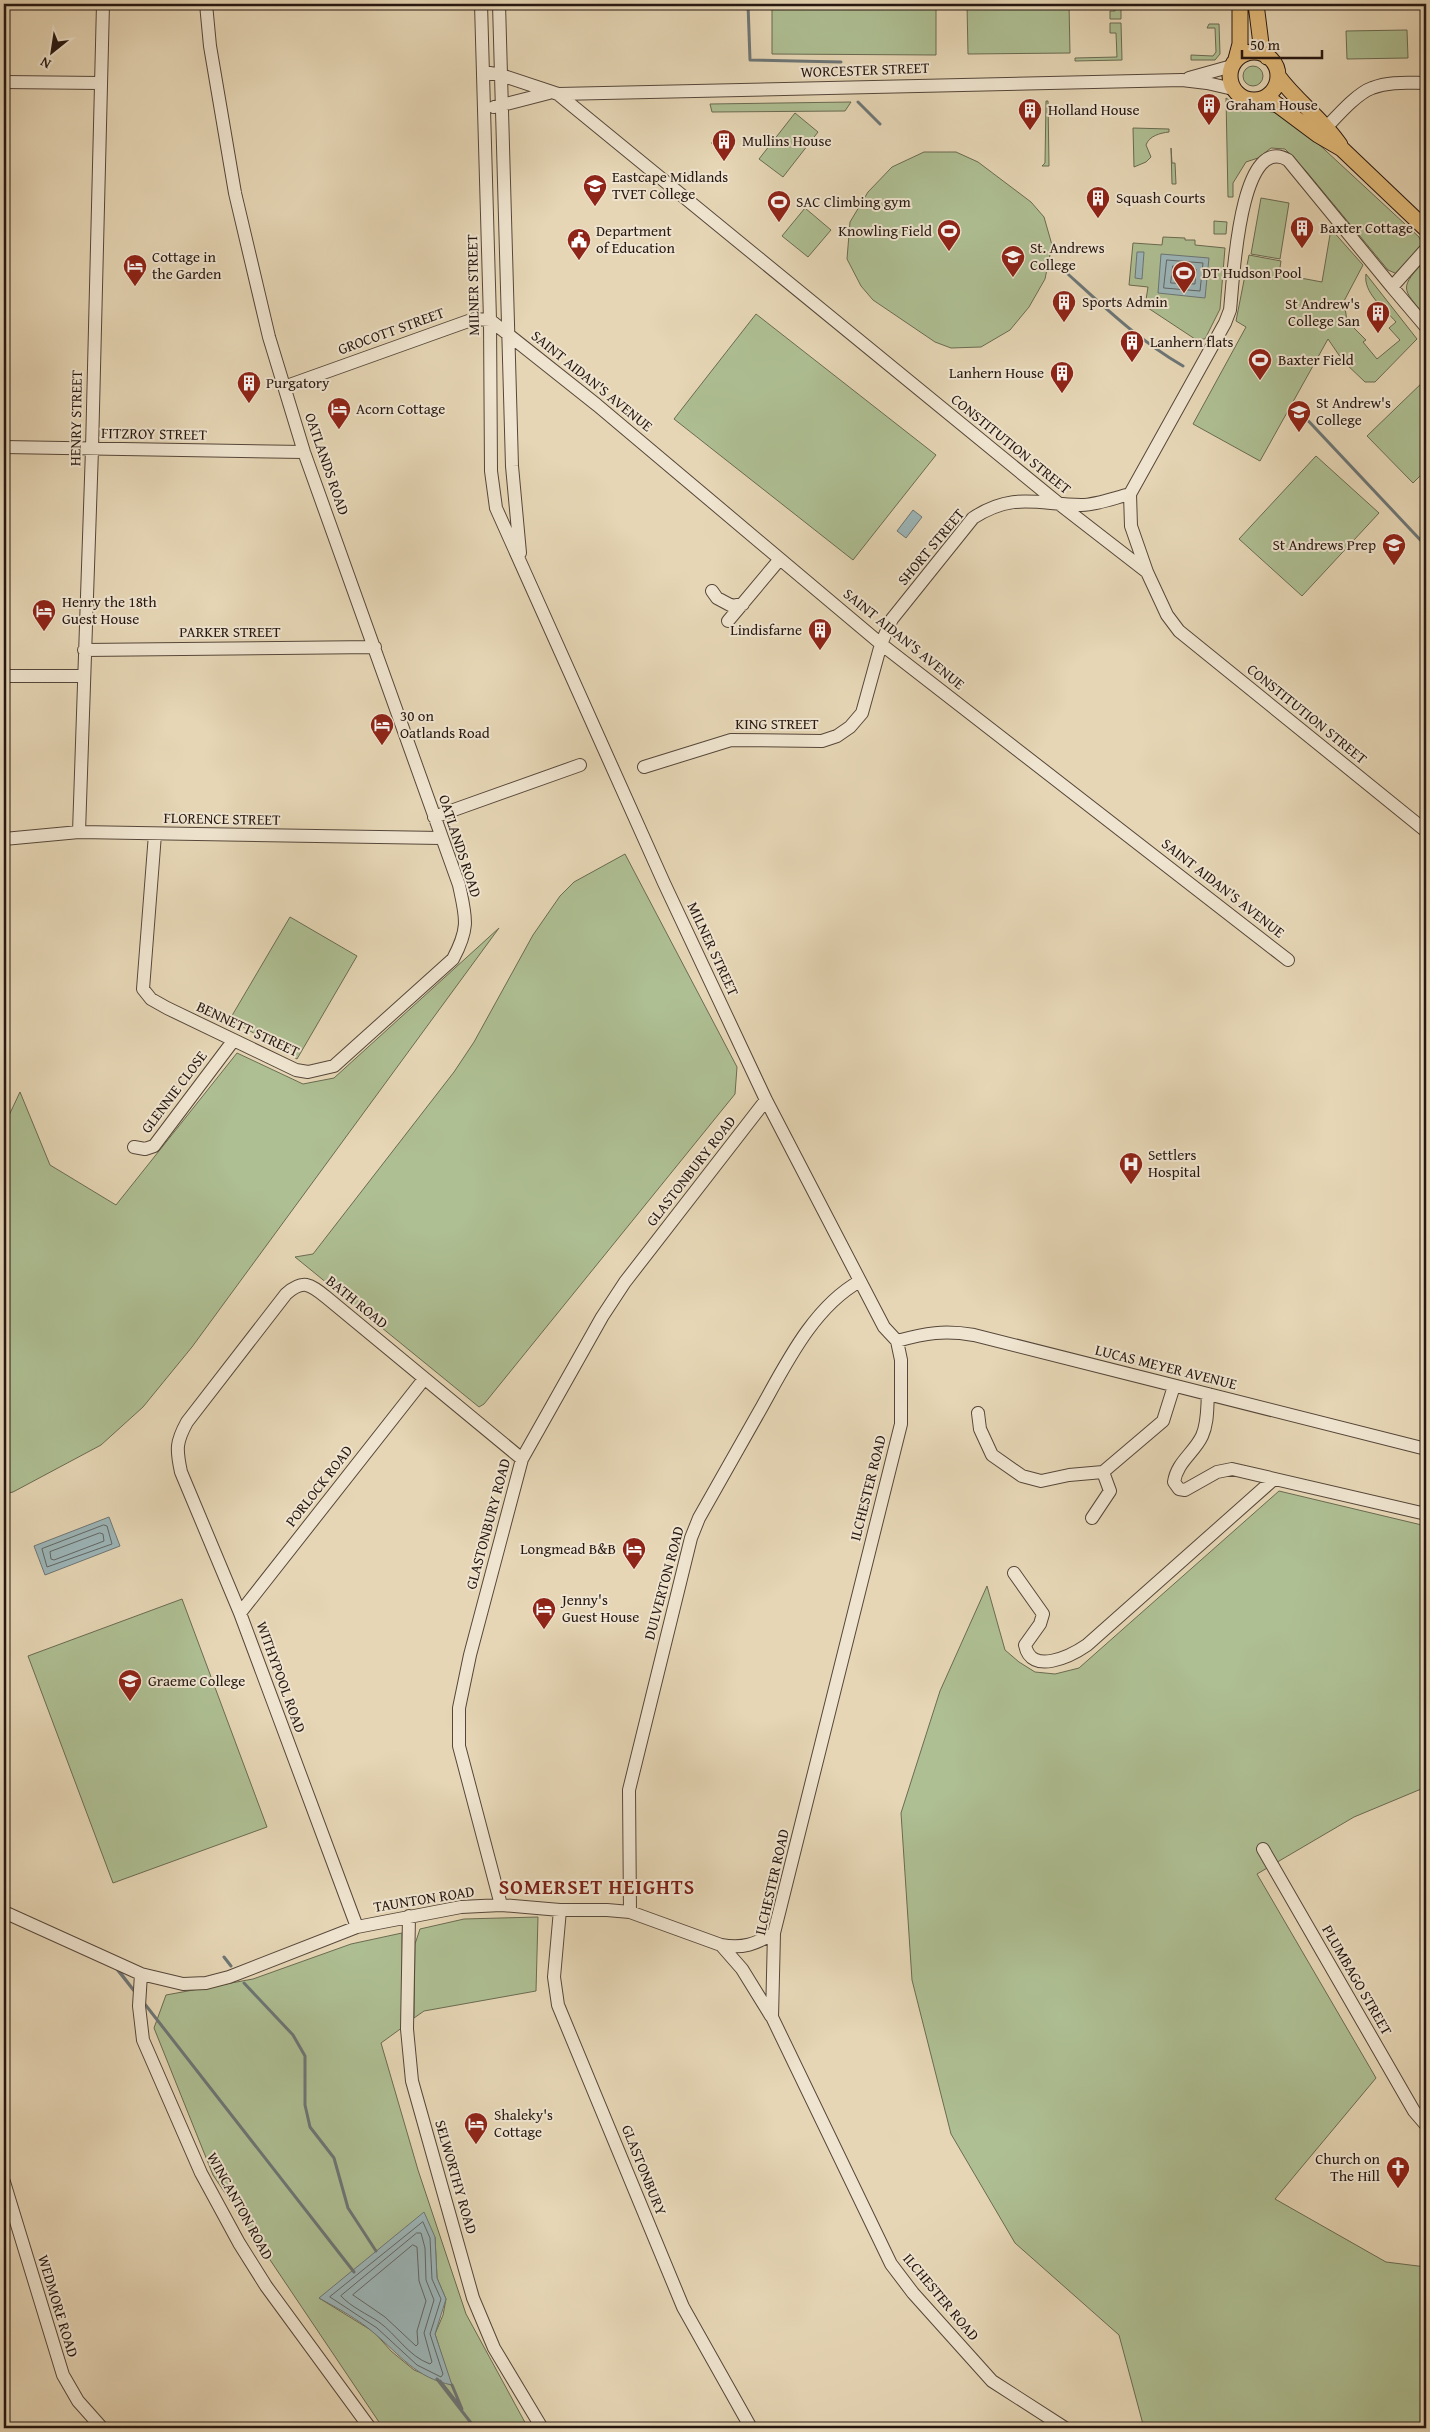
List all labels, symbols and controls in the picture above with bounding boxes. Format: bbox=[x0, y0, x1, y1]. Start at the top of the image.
north arrow bbox=[28, 28, 78, 78]
scale bar bbox=[1242, 28, 1322, 60]
text: 50 m bbox=[1250, 34, 1281, 55]
text: N bbox=[36, 52, 55, 74]
street label: WORCESTER STREET bbox=[800, 57, 930, 82]
building icon: Graham House bbox=[1196, 92, 1222, 126]
place label: Graham House bbox=[1226, 94, 1318, 115]
building icon: Holland House bbox=[1017, 97, 1043, 131]
place label: Holland House bbox=[1048, 99, 1140, 120]
building icon: Mullins House bbox=[711, 128, 737, 162]
place label: Mullins House bbox=[742, 130, 831, 151]
place label: Eastcape Midlands TVET College bbox=[612, 166, 728, 204]
school or university icon: Eastcape Midlands TVET College bbox=[582, 173, 608, 207]
building icon: Squash Courts bbox=[1085, 185, 1111, 219]
place label: Squash Courts bbox=[1116, 187, 1206, 208]
sports icon: SAC Climbing gym bbox=[766, 189, 792, 223]
place label: SAC Climbing gym bbox=[796, 191, 912, 212]
building icon: Baxter Cottage bbox=[1289, 215, 1315, 249]
place label: Baxter Cottage bbox=[1320, 217, 1413, 238]
sports icon: Knowling Field bbox=[936, 218, 962, 252]
place label: Department of Education bbox=[596, 220, 675, 258]
place label: Knowling Field bbox=[838, 220, 932, 241]
public building icon: Department of Education bbox=[566, 227, 592, 261]
street label: MILNER STREET bbox=[461, 233, 484, 336]
place label: St. Andrews College bbox=[1030, 237, 1105, 275]
school or university icon: St. Andrews College bbox=[1000, 244, 1026, 278]
place label: Cottage in the Garden bbox=[152, 246, 222, 284]
hotel icon: Cottage in the Garden bbox=[122, 253, 148, 287]
sports icon: DT Hudson Pool bbox=[1171, 260, 1197, 294]
place label: DT Hudson Pool bbox=[1202, 262, 1302, 283]
building icon: Sports Admin bbox=[1051, 289, 1077, 323]
place label: Sports Admin bbox=[1082, 291, 1168, 312]
place label: St Andrew's College San bbox=[1285, 293, 1361, 331]
building icon: St Andrew's College San bbox=[1365, 300, 1391, 334]
street label: GROCOTT STREET bbox=[335, 301, 448, 360]
street label: SAINT AIDAN'S AVENUE bbox=[527, 325, 658, 437]
building icon: Lanhern flats bbox=[1119, 329, 1145, 363]
place label: Lanhern flats bbox=[1150, 331, 1234, 352]
sports icon: Baxter Field bbox=[1247, 347, 1273, 381]
place label: Baxter Field bbox=[1278, 349, 1354, 370]
building icon: Lanhern House bbox=[1049, 360, 1075, 394]
place label: Lanhern House bbox=[949, 362, 1044, 383]
street label: HENRY STREET bbox=[64, 369, 87, 466]
building icon: Purgatory bbox=[236, 370, 262, 404]
place label: Purgatory bbox=[266, 372, 330, 393]
street label: CONSTITUTION STREET bbox=[947, 389, 1076, 499]
place label: St Andrew's College bbox=[1316, 392, 1391, 430]
hotel icon: Acorn Cottage bbox=[326, 396, 352, 430]
place label: Acorn Cottage bbox=[356, 398, 445, 419]
school or university icon: St Andrew's College bbox=[1286, 399, 1312, 433]
street label: OATLANDS ROAD bbox=[300, 410, 355, 518]
street label: FITZROY STREET bbox=[101, 422, 208, 445]
street label: SHORT STREET bbox=[892, 503, 969, 590]
school or university icon: St Andrews Prep bbox=[1381, 532, 1407, 566]
place label: St Andrews Prep bbox=[1273, 534, 1376, 555]
street label: SAINT AIDAN'S AVENUE bbox=[839, 583, 970, 695]
place label: Henry the 18th Guest House bbox=[62, 591, 157, 629]
hotel icon: Henry the 18th Guest House bbox=[31, 598, 57, 632]
building icon: Lindisfarne bbox=[807, 617, 833, 651]
place label: Lindisfarne bbox=[730, 619, 802, 640]
street label: PARKER STREET bbox=[179, 621, 281, 642]
street label: CONSTITUTION STREET bbox=[1243, 659, 1372, 769]
place label: 30 on Oatlands Road bbox=[400, 705, 490, 743]
hotel icon: 30 on Oatlands Road bbox=[369, 712, 395, 746]
street label: KING STREET bbox=[735, 713, 819, 734]
street label: OATLANDS ROAD bbox=[434, 792, 487, 900]
street label: FLORENCE STREET bbox=[163, 807, 281, 830]
street label: SAINT AIDAN'S AVENUE bbox=[1157, 833, 1290, 943]
street label: MILNER STREET bbox=[682, 898, 745, 1000]
street label: BENNETT STREET bbox=[193, 995, 304, 1062]
street label: GLENNIE CLOSE bbox=[136, 1046, 212, 1137]
street label: GLASTONBURY ROAD bbox=[641, 1111, 740, 1230]
place label: Settlers Hospital bbox=[1148, 1144, 1200, 1182]
hospital icon: Settlers Hospital bbox=[1118, 1151, 1144, 1185]
street label: BATH ROAD bbox=[322, 1270, 393, 1333]
street label: LUCAS MEYER AVENUE bbox=[1093, 1339, 1240, 1394]
street label: ILCHESTER ROAD bbox=[844, 1433, 891, 1543]
street label: PORLOCK ROAD bbox=[280, 1441, 357, 1531]
street label: GLASTONBURY ROAD bbox=[460, 1456, 515, 1592]
street label: DULVERTON ROAD bbox=[638, 1524, 689, 1642]
hotel icon: Longmead B&B bbox=[621, 1536, 647, 1570]
place label: Longmead B&B bbox=[520, 1538, 616, 1559]
place label: Jenny's Guest House bbox=[560, 1589, 639, 1627]
hotel icon: Jenny's Guest House bbox=[531, 1596, 557, 1630]
street label: WITHYPOOL ROAD bbox=[252, 1618, 311, 1735]
school or university icon: Graeme College bbox=[117, 1668, 143, 1702]
place label: Graeme College bbox=[148, 1670, 245, 1691]
street label: ILCHESTER ROAD bbox=[749, 1827, 794, 1937]
district label: SOMERSET HEIGHTS bbox=[499, 1872, 695, 1901]
street label: TAUNTON ROAD bbox=[372, 1880, 476, 1917]
street label: PLUMBAGO STREET bbox=[1317, 1921, 1398, 2039]
place label: Shaleky's Cottage bbox=[494, 2104, 553, 2142]
hotel icon: Shaleky's Cottage bbox=[463, 2111, 489, 2145]
street label: SELWORTHY ROAD bbox=[430, 2117, 483, 2236]
street label: GLASTONBURY bbox=[617, 2121, 672, 2218]
street label: WINCANTON ROAD bbox=[202, 2148, 279, 2263]
place label: Church on The Hill bbox=[1315, 2148, 1381, 2186]
church icon: Church on The Hill bbox=[1385, 2155, 1411, 2189]
street label: ILCHESTER ROAD bbox=[898, 2248, 984, 2345]
street label: WEDMORE ROAD bbox=[33, 2252, 84, 2360]

